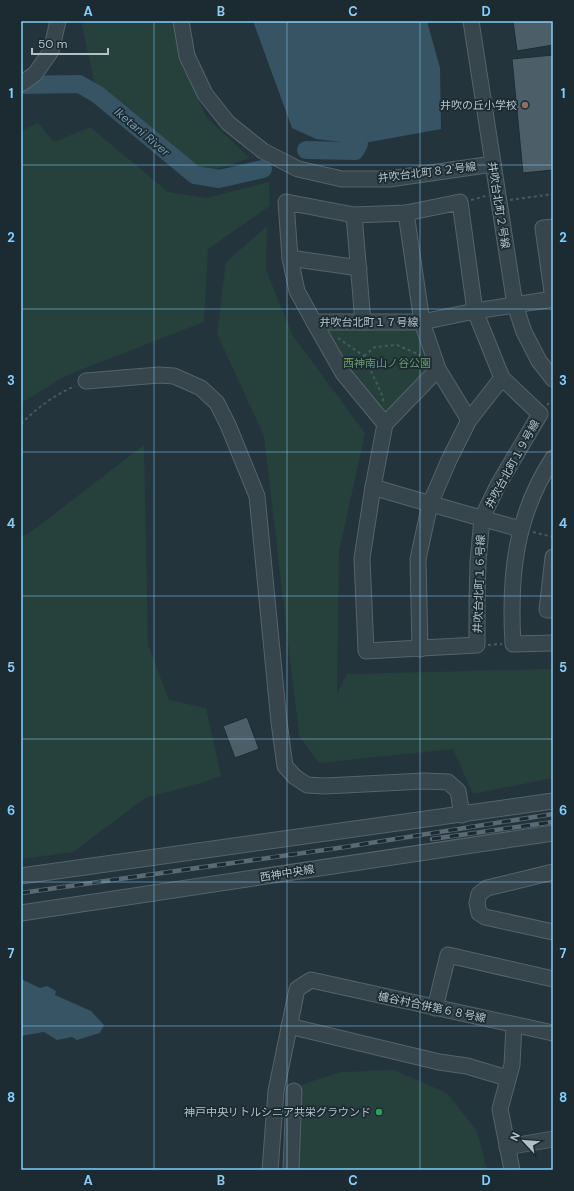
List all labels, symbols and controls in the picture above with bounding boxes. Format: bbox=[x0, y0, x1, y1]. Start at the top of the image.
text: A bbox=[83, 3, 93, 20]
text: B bbox=[217, 3, 225, 20]
text: C bbox=[348, 3, 358, 20]
text: D bbox=[481, 3, 491, 20]
scale bar bbox=[32, 30, 108, 56]
text: 50 m bbox=[38, 36, 67, 52]
text: 1 bbox=[9, 85, 13, 102]
text: 1 bbox=[561, 85, 565, 102]
place label: 井吹の丘小学校 bbox=[440, 98, 517, 112]
marker: 井吹の丘小学校 bbox=[520, 100, 530, 110]
water label: Iketani River bbox=[111, 104, 173, 160]
street label: 井吹台北町８２号線 bbox=[377, 159, 477, 185]
street label: 井吹台北町２号線 bbox=[485, 160, 513, 250]
text: 2 bbox=[7, 229, 15, 246]
text: 2 bbox=[559, 229, 567, 246]
street label: 井吹台北町１７号線 bbox=[320, 315, 419, 329]
park label: 西神南山ノ谷公園 bbox=[343, 356, 431, 370]
text: 3 bbox=[7, 372, 15, 389]
text: 3 bbox=[559, 372, 567, 389]
street label: 井吹台北町１９号線 bbox=[482, 417, 542, 511]
text: 4 bbox=[7, 515, 15, 532]
text: 4 bbox=[559, 515, 567, 532]
street label: 井吹台北町１６号線 bbox=[470, 534, 488, 634]
text: 5 bbox=[7, 659, 15, 676]
text: 5 bbox=[559, 659, 567, 676]
text: 6 bbox=[7, 802, 15, 819]
text: 6 bbox=[559, 802, 567, 819]
street label: 西神中央線 bbox=[259, 862, 315, 884]
text: 7 bbox=[8, 945, 15, 962]
text: 7 bbox=[560, 945, 567, 962]
street label: 櫨谷村合併第６８号線 bbox=[377, 989, 487, 1025]
text: 8 bbox=[7, 1089, 15, 1106]
text: 8 bbox=[559, 1089, 567, 1106]
place label: 神戸中央リトルシニア共栄グラウンド bbox=[184, 1105, 371, 1119]
marker: 神戸中央リトルシニア共栄グラウンド bbox=[374, 1107, 384, 1117]
north arrow bbox=[504, 1121, 544, 1161]
text: N bbox=[507, 1130, 523, 1143]
text: A bbox=[83, 1172, 93, 1189]
text: B bbox=[217, 1172, 225, 1189]
text: C bbox=[348, 1172, 358, 1189]
text: D bbox=[481, 1172, 491, 1189]

